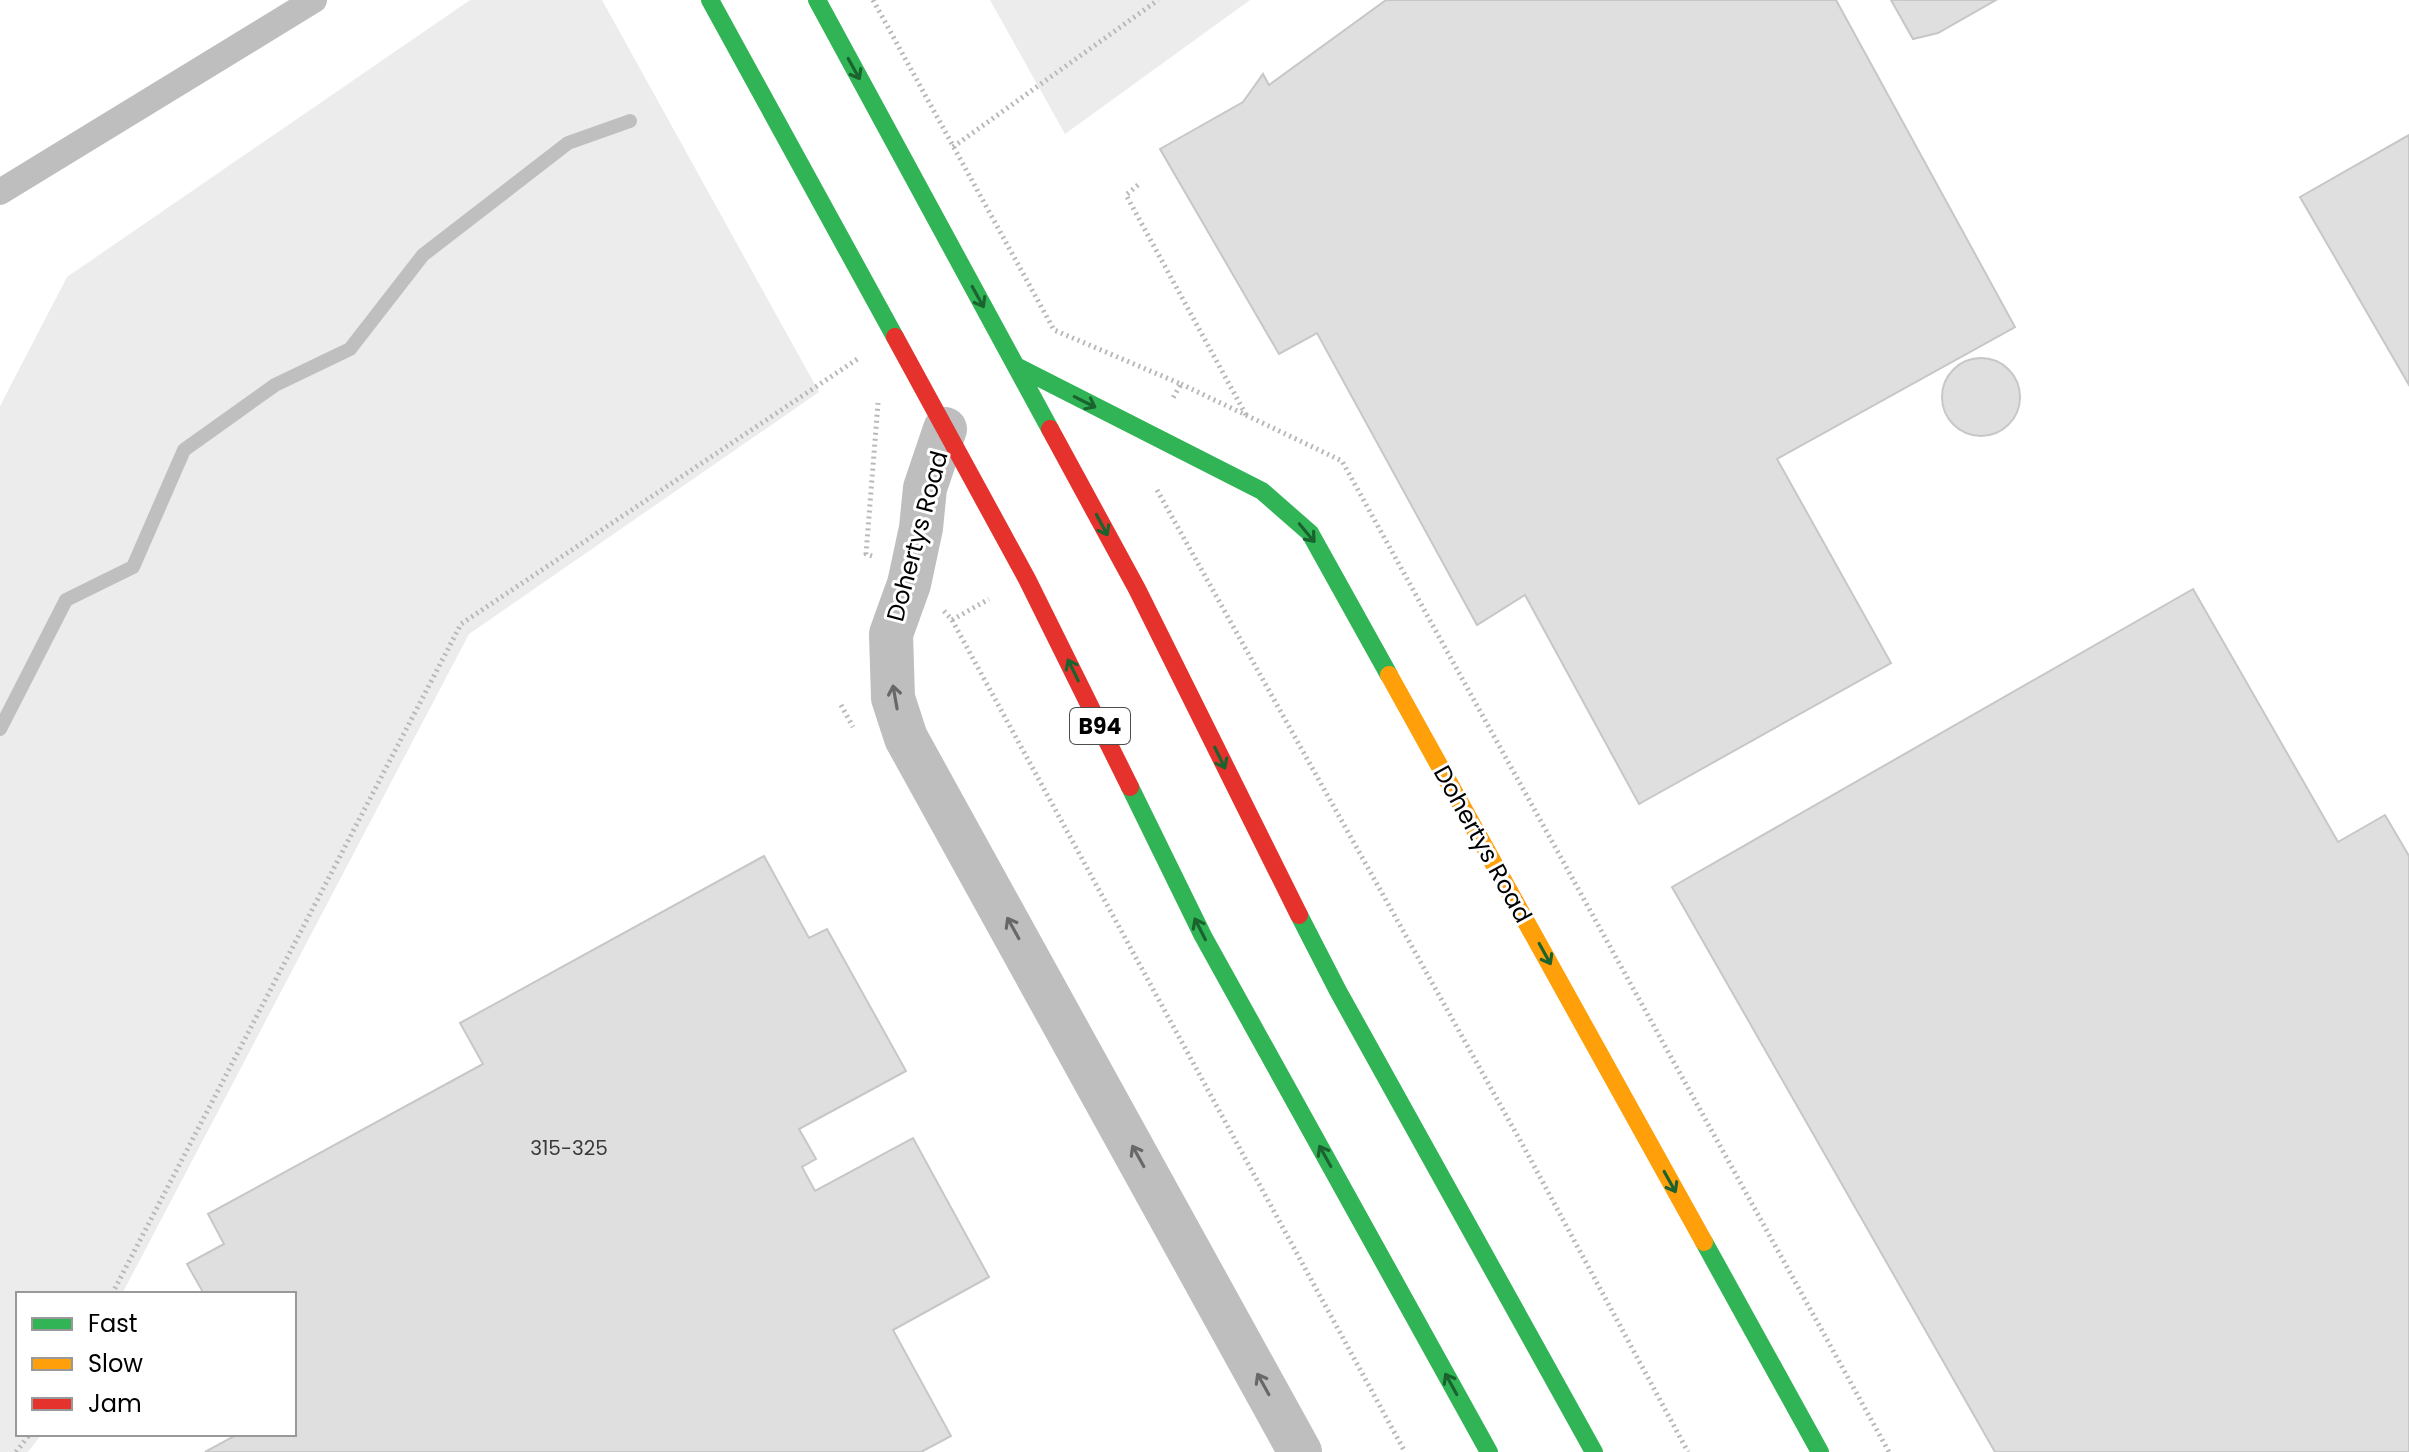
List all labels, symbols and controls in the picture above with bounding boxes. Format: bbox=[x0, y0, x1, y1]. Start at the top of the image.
one-way arrow bbox=[847, 56, 863, 80]
one-way arrow bbox=[971, 285, 987, 308]
one-way arrow bbox=[1073, 395, 1097, 411]
street label: Dohertys Road bbox=[878, 447, 956, 625]
one-way arrow bbox=[1095, 513, 1111, 537]
one-way arrow bbox=[1298, 523, 1316, 543]
one-way arrow bbox=[1065, 659, 1080, 683]
one-way arrow bbox=[887, 685, 902, 711]
road number: B94 bbox=[1070, 708, 1130, 744]
one-way arrow bbox=[1212, 745, 1228, 769]
street label: Dohertys Road bbox=[1426, 759, 1540, 929]
one-way arrow bbox=[1005, 916, 1020, 940]
one-way arrow bbox=[1191, 917, 1207, 941]
one-way arrow bbox=[1537, 942, 1553, 966]
house number: 315-325 bbox=[530, 1134, 608, 1162]
one-way arrow bbox=[1130, 1144, 1145, 1168]
one-way arrow bbox=[1317, 1145, 1332, 1169]
one-way arrow bbox=[1663, 1170, 1679, 1193]
legend bbox=[16, 1292, 296, 1436]
text: Fast bbox=[88, 1307, 138, 1340]
text: Slow bbox=[88, 1347, 143, 1380]
one-way arrow bbox=[1255, 1372, 1270, 1396]
one-way arrow bbox=[1443, 1373, 1459, 1396]
text: Jam bbox=[88, 1387, 142, 1420]

